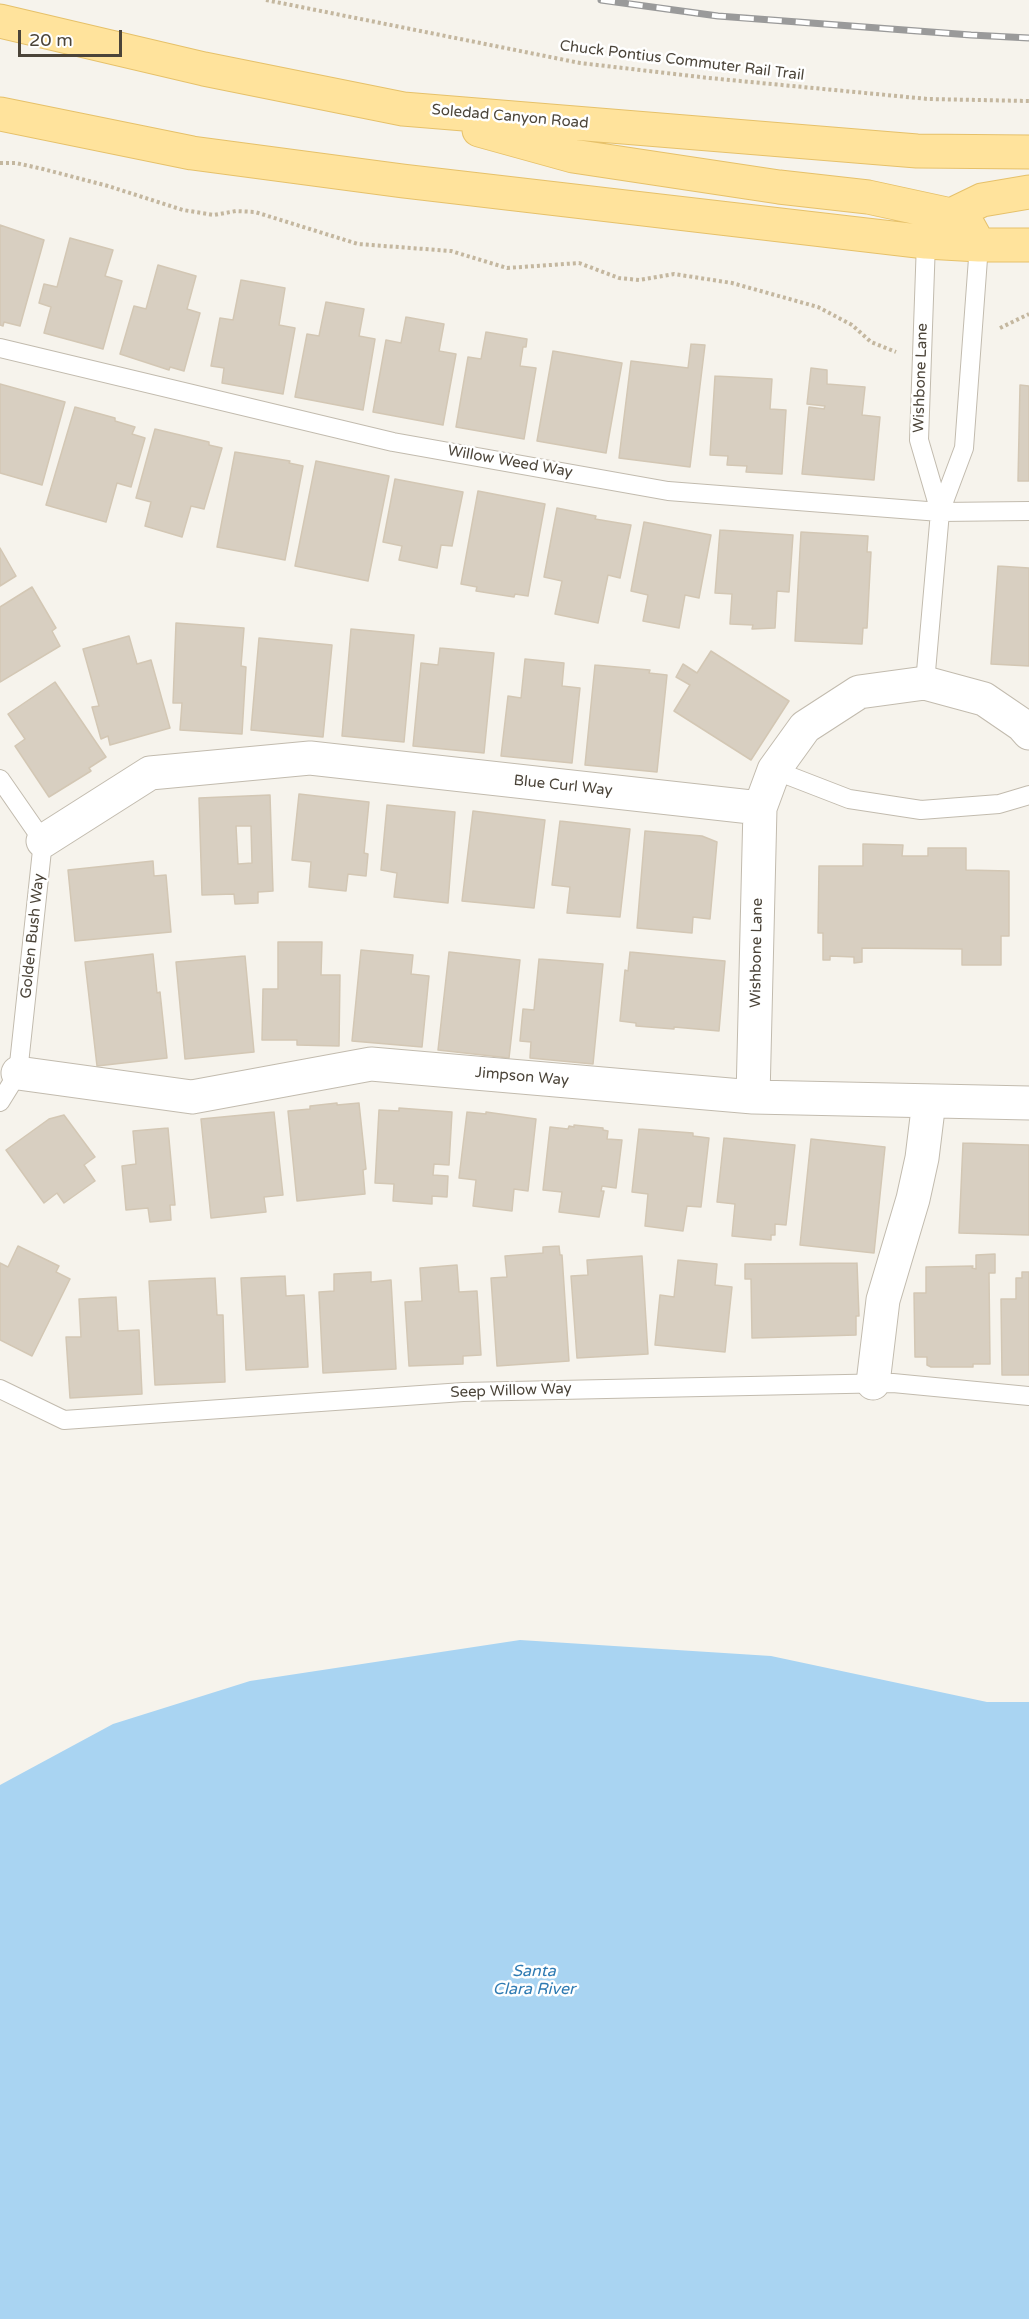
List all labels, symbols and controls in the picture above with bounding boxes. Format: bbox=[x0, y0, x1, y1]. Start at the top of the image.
scale bar bbox=[21, 18, 124, 56]
text: 20 m bbox=[29, 29, 73, 51]
street label: Chuck Pontius Commuter Rail Trail bbox=[559, 37, 805, 85]
street label: Soledad Canyon Road bbox=[431, 101, 589, 133]
street label: Wishbone Lane bbox=[910, 323, 932, 433]
street label: Willow Weed Way bbox=[446, 442, 574, 482]
street label: Blue Curl Way bbox=[513, 772, 613, 800]
street label: Golden Bush Way bbox=[17, 873, 49, 999]
street label: Wishbone Lane bbox=[747, 898, 767, 1008]
street label: Jimpson Way bbox=[474, 1064, 570, 1090]
street label: Seep Willow Way bbox=[450, 1380, 572, 1402]
water label: Santa Clara River bbox=[493, 1962, 575, 2000]

